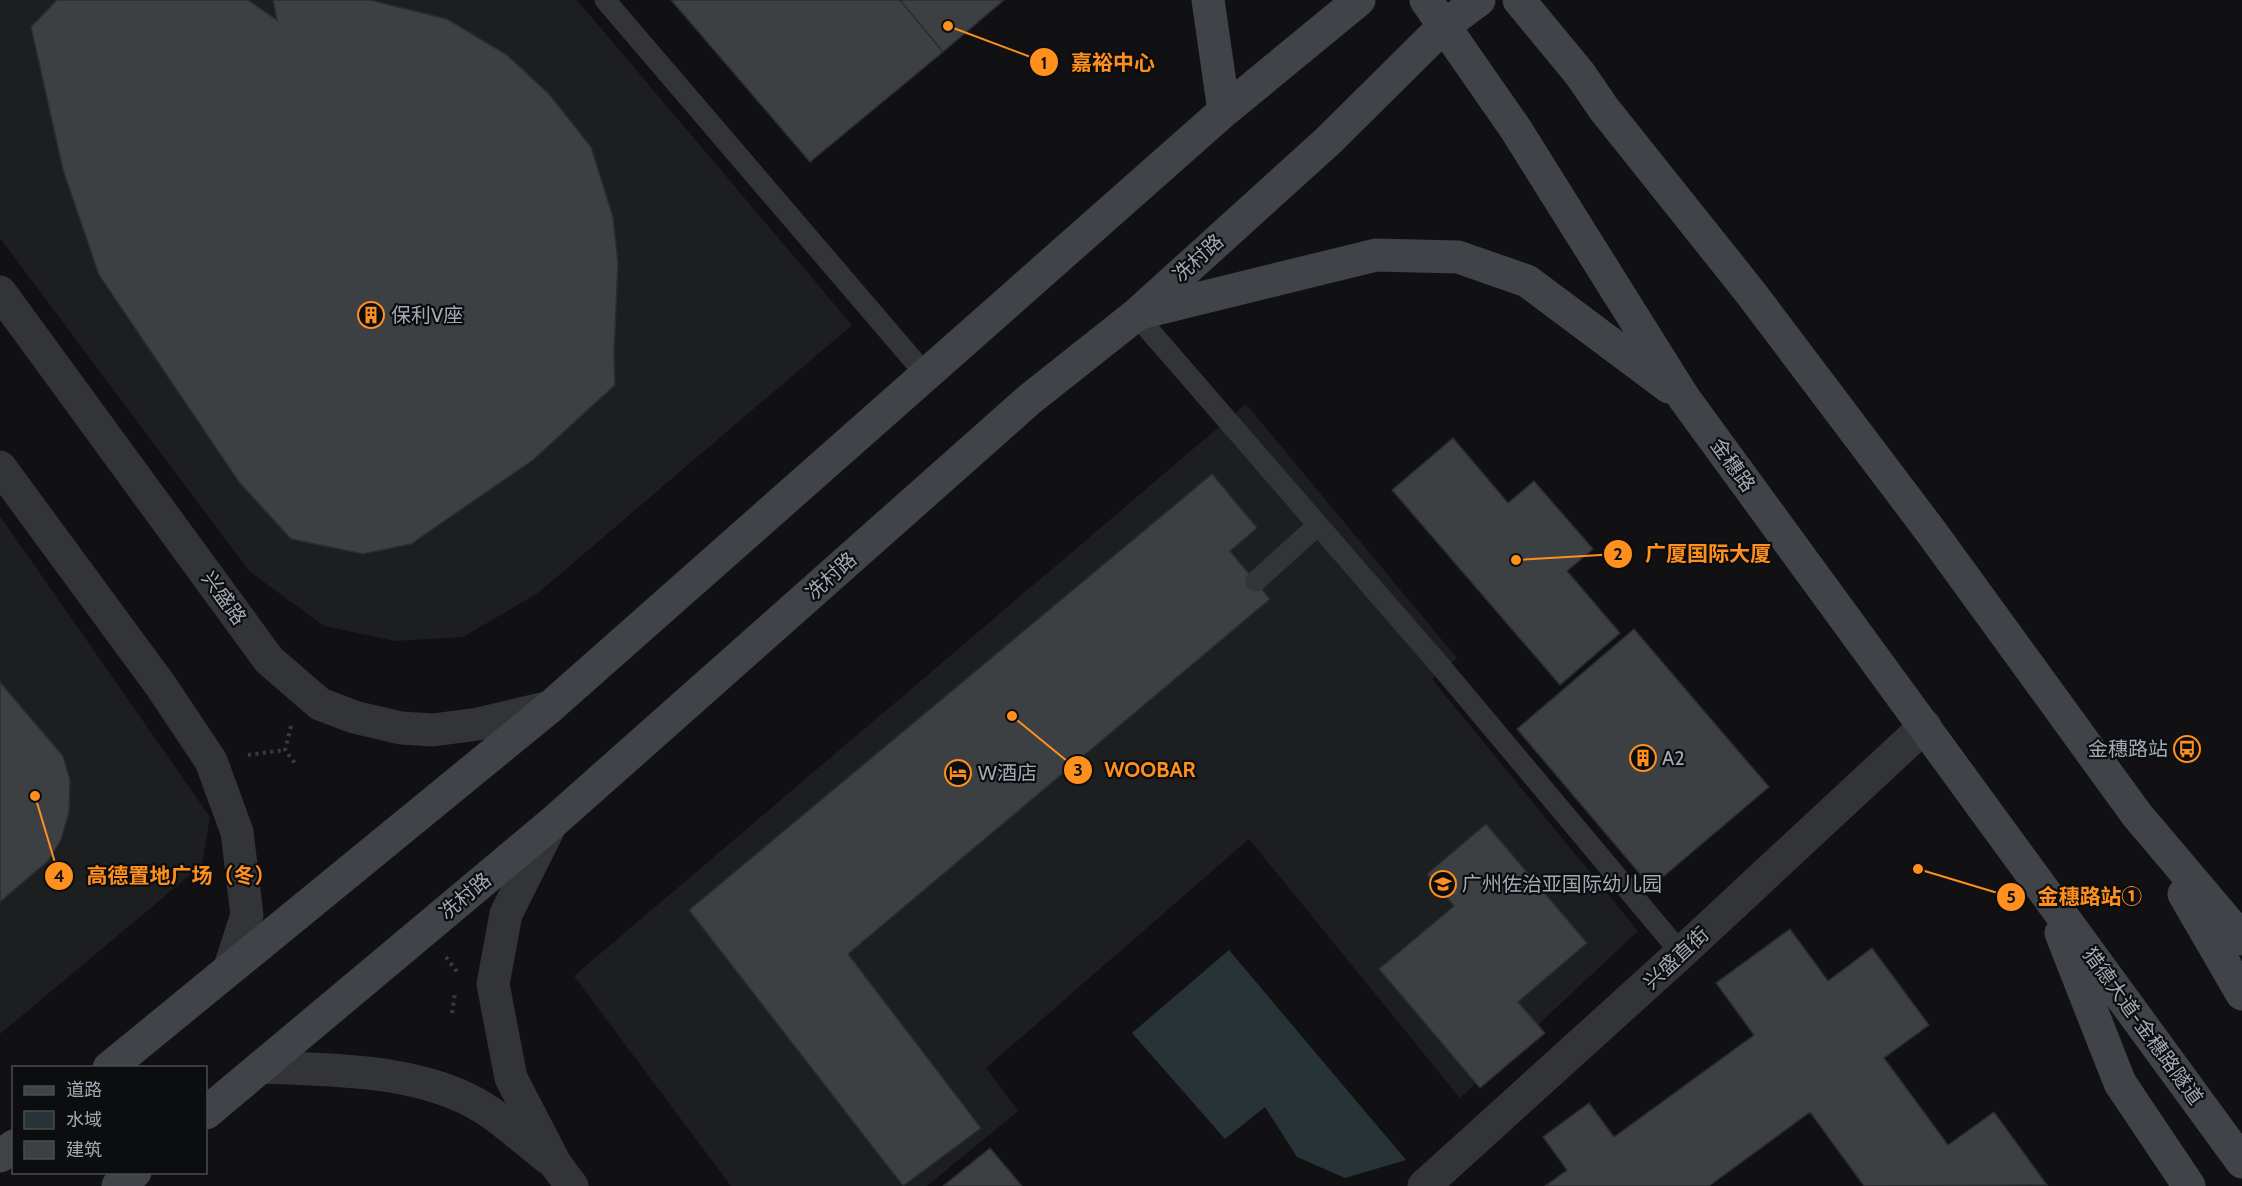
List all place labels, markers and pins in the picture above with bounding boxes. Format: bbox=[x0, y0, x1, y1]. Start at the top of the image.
callout: 嘉裕中心 bbox=[1029, 43, 1167, 82]
building icon: 保利V座 bbox=[356, 300, 386, 330]
place label: 保利V座 bbox=[391, 303, 463, 327]
callout: 广厦国际大厦 bbox=[1603, 534, 1783, 573]
bus stop icon: 金穗路站 bbox=[2172, 734, 2202, 764]
place label: 金穗路站 bbox=[2088, 737, 2168, 761]
building icon: A2 bbox=[1628, 743, 1658, 773]
place label: A2 bbox=[1662, 746, 1685, 770]
callout: WOOBAR bbox=[1063, 750, 1208, 789]
hotel icon: W酒店 bbox=[943, 758, 973, 788]
place label: W酒店 bbox=[978, 761, 1037, 785]
callout: 高德置地广场（冬） bbox=[44, 857, 287, 896]
school or university icon: 广州佐治亚国际幼儿园 bbox=[1428, 869, 1458, 899]
place label: 广州佐治亚国际幼儿园 bbox=[1462, 872, 1662, 896]
callout: 金穗路站① bbox=[1996, 877, 2155, 916]

